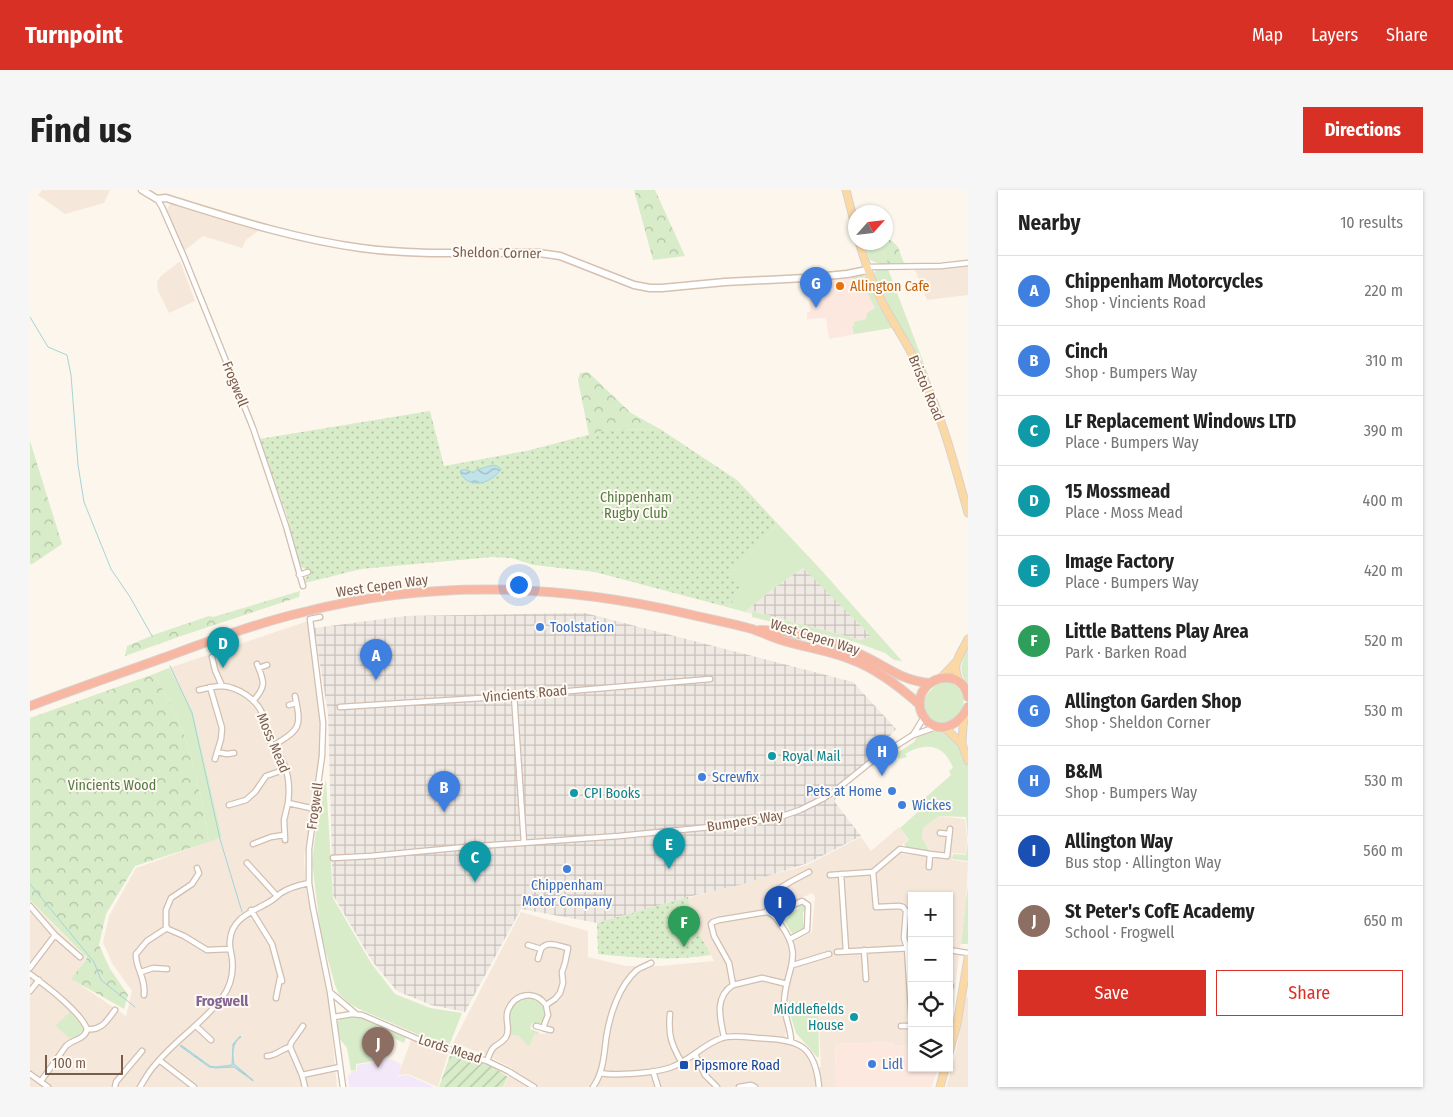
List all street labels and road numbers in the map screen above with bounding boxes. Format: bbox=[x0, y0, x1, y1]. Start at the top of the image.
street label: Sheldon Corner bbox=[453, 244, 542, 262]
street label: Bristol Road bbox=[905, 353, 947, 423]
street label: Frogwell bbox=[218, 359, 252, 410]
street label: West Cepen Way bbox=[335, 571, 430, 601]
street label: West Cepen Way bbox=[768, 615, 863, 659]
street label: Vincients Road bbox=[482, 682, 568, 706]
street label: Moss Mead bbox=[253, 710, 293, 776]
street label: Frogwell bbox=[303, 781, 327, 831]
street label: Bumpers Way bbox=[706, 806, 785, 835]
street label: Lords Mead bbox=[416, 1031, 484, 1067]

